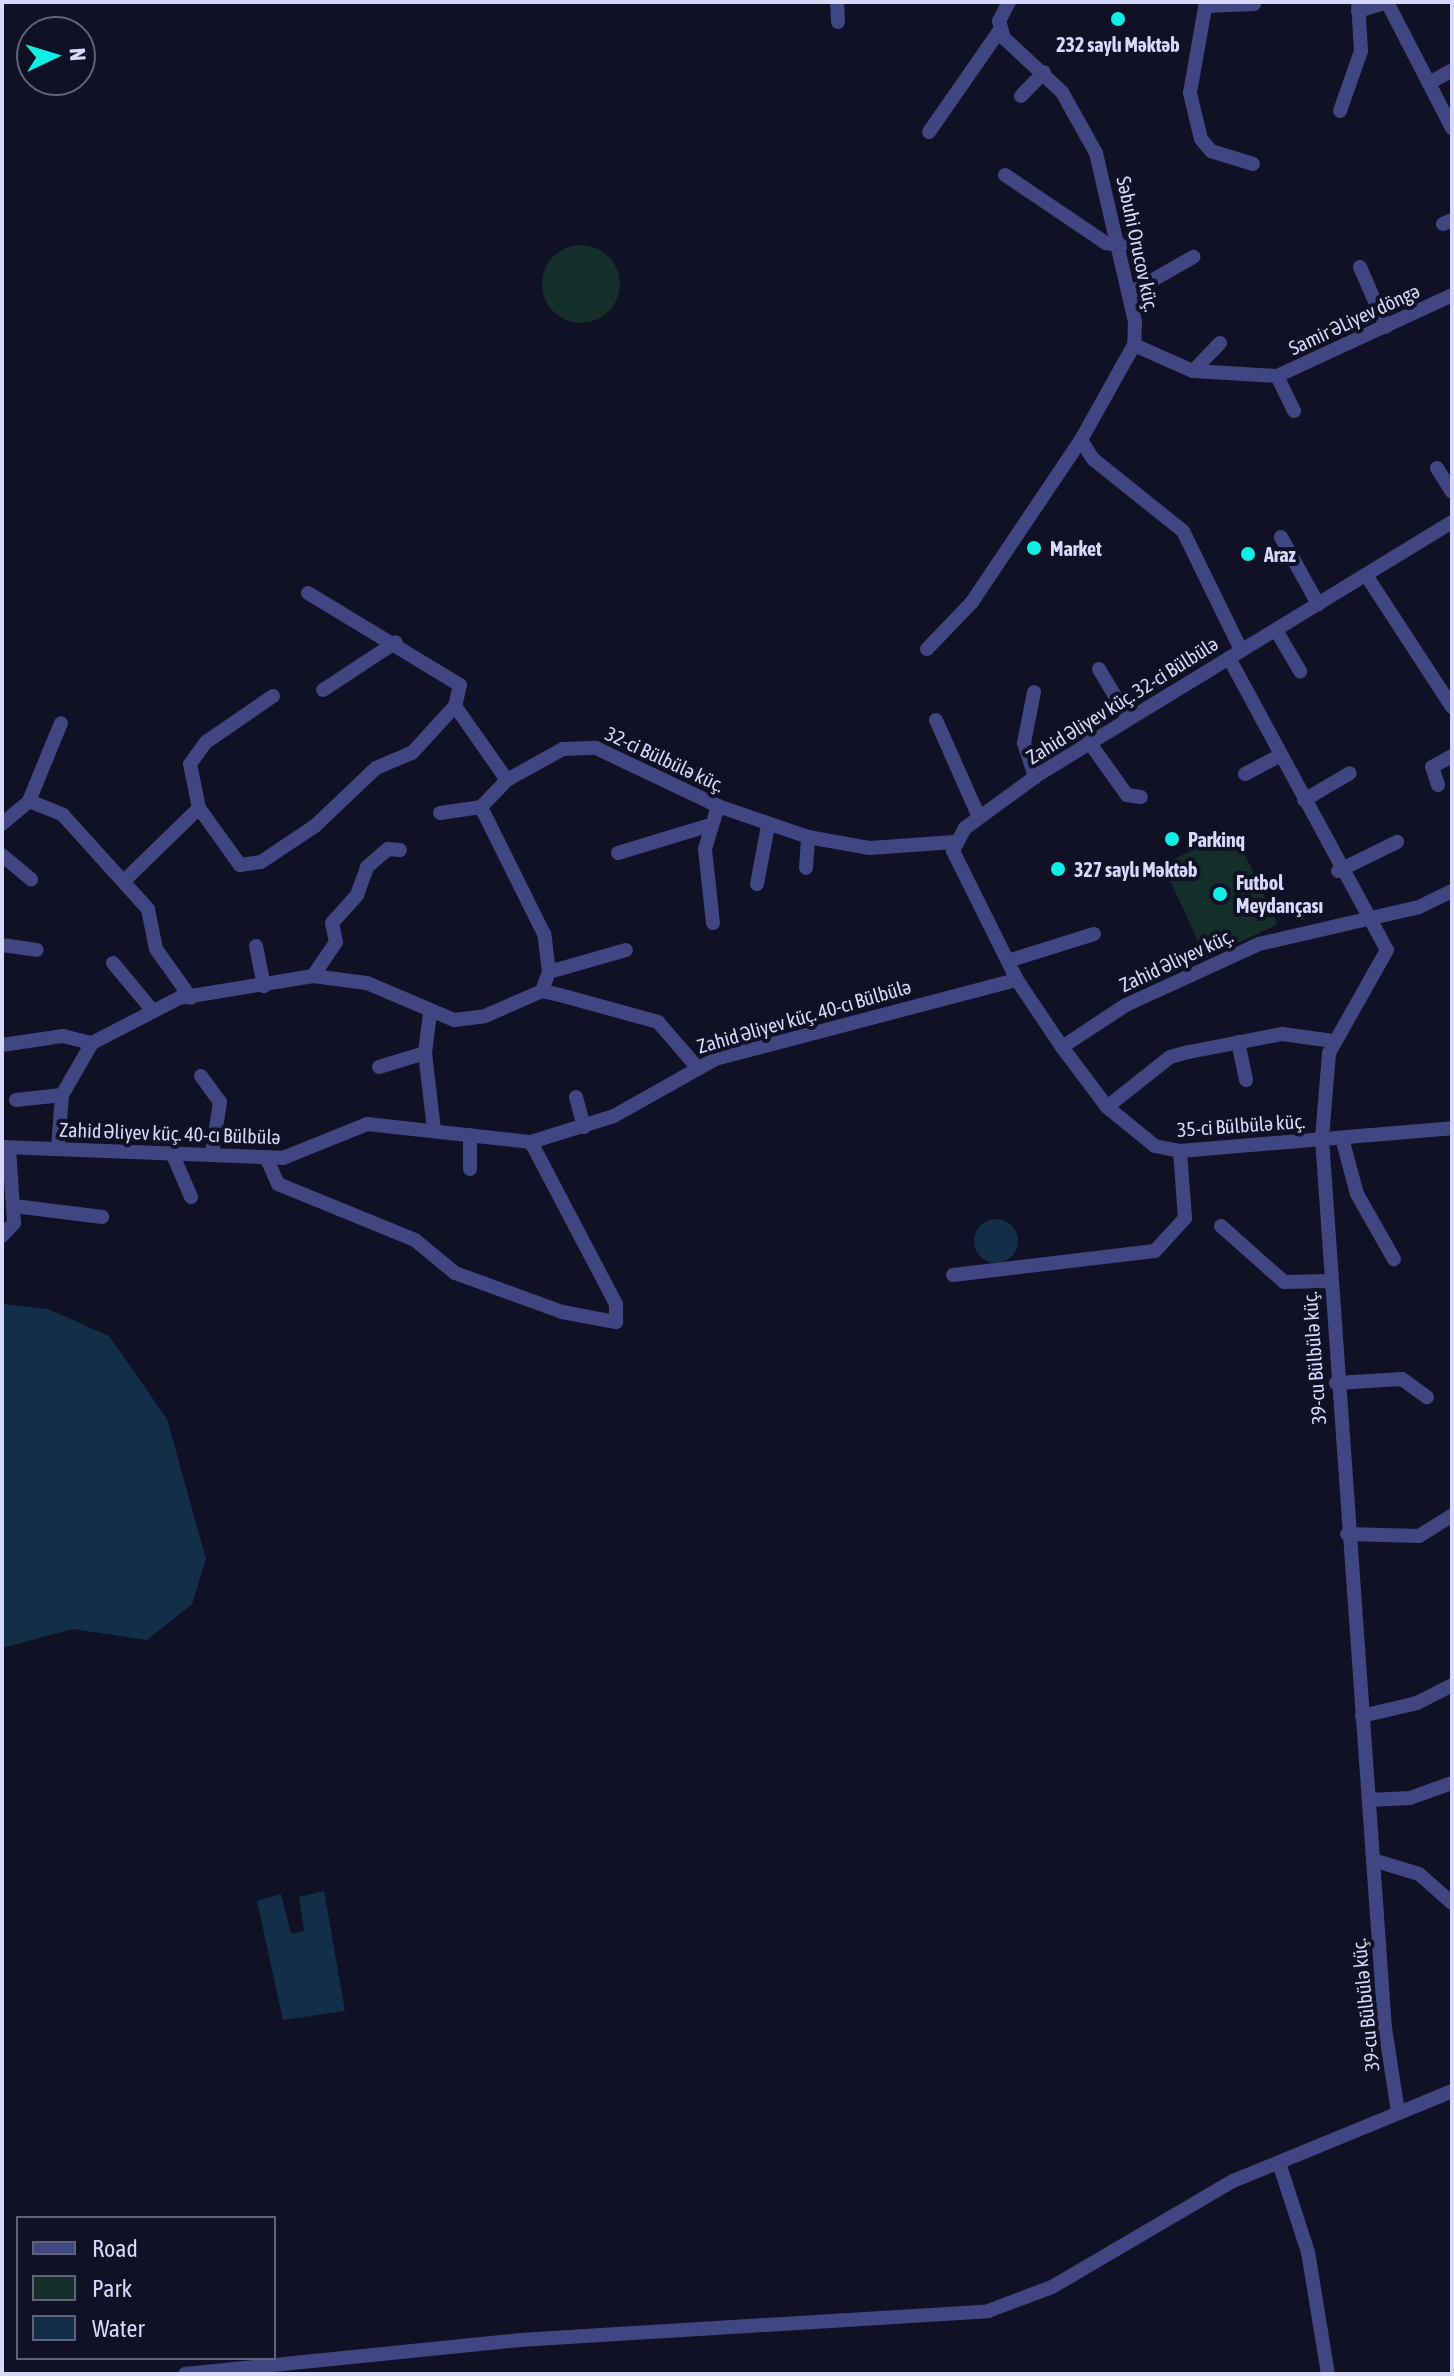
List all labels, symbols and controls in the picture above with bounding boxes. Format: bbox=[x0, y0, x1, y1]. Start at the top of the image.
marker: 232 saylı Məktəb bbox=[1109, 10, 1127, 28]
north arrow bbox=[16, 16, 96, 96]
place label: 232 saylı Məktəb bbox=[1056, 32, 1180, 56]
text: N bbox=[65, 47, 91, 62]
street label: Səbuhi Orucov küç. bbox=[1112, 174, 1164, 314]
street label: Samir ƏLiyev döngə bbox=[1285, 278, 1423, 360]
place label: Market bbox=[1050, 536, 1102, 560]
marker: Market bbox=[1025, 539, 1043, 557]
place label: Araz bbox=[1264, 542, 1296, 566]
marker: Araz bbox=[1239, 545, 1257, 563]
street label: Zahid Əliyev küç. 32-ci Bülbülə bbox=[1022, 631, 1222, 769]
street label: 32-ci Bülbülə küç. bbox=[602, 721, 728, 797]
place label: Parkinq bbox=[1188, 827, 1245, 851]
marker: Parkinq bbox=[1163, 830, 1181, 848]
place label: 327 saylı Məktəb bbox=[1074, 857, 1198, 881]
marker: 327 saylı Məktəb bbox=[1049, 860, 1067, 878]
place label: Futbol Meydançası bbox=[1236, 870, 1323, 917]
marker: Futbol Meydançası bbox=[1211, 885, 1229, 903]
street label: Zahid Əliyev küç. bbox=[1115, 923, 1237, 997]
street label: Zahid Əliyev küç. 40-cı Bülbülə bbox=[694, 974, 914, 1058]
street label: 35-ci Bülbülə küç. bbox=[1176, 1109, 1306, 1141]
street label: Zahid Əliyev küç. 40-cı Bülbülə bbox=[59, 1117, 281, 1149]
street label: 39-cu Bülbülə küç. bbox=[1297, 1291, 1331, 1425]
street label: 39-cu Bülbülə küç. bbox=[1346, 1937, 1384, 2073]
legend bbox=[16, 2216, 276, 2360]
text: Road bbox=[92, 2235, 138, 2262]
text: Park bbox=[92, 2275, 132, 2302]
text: Water bbox=[92, 2315, 145, 2342]

